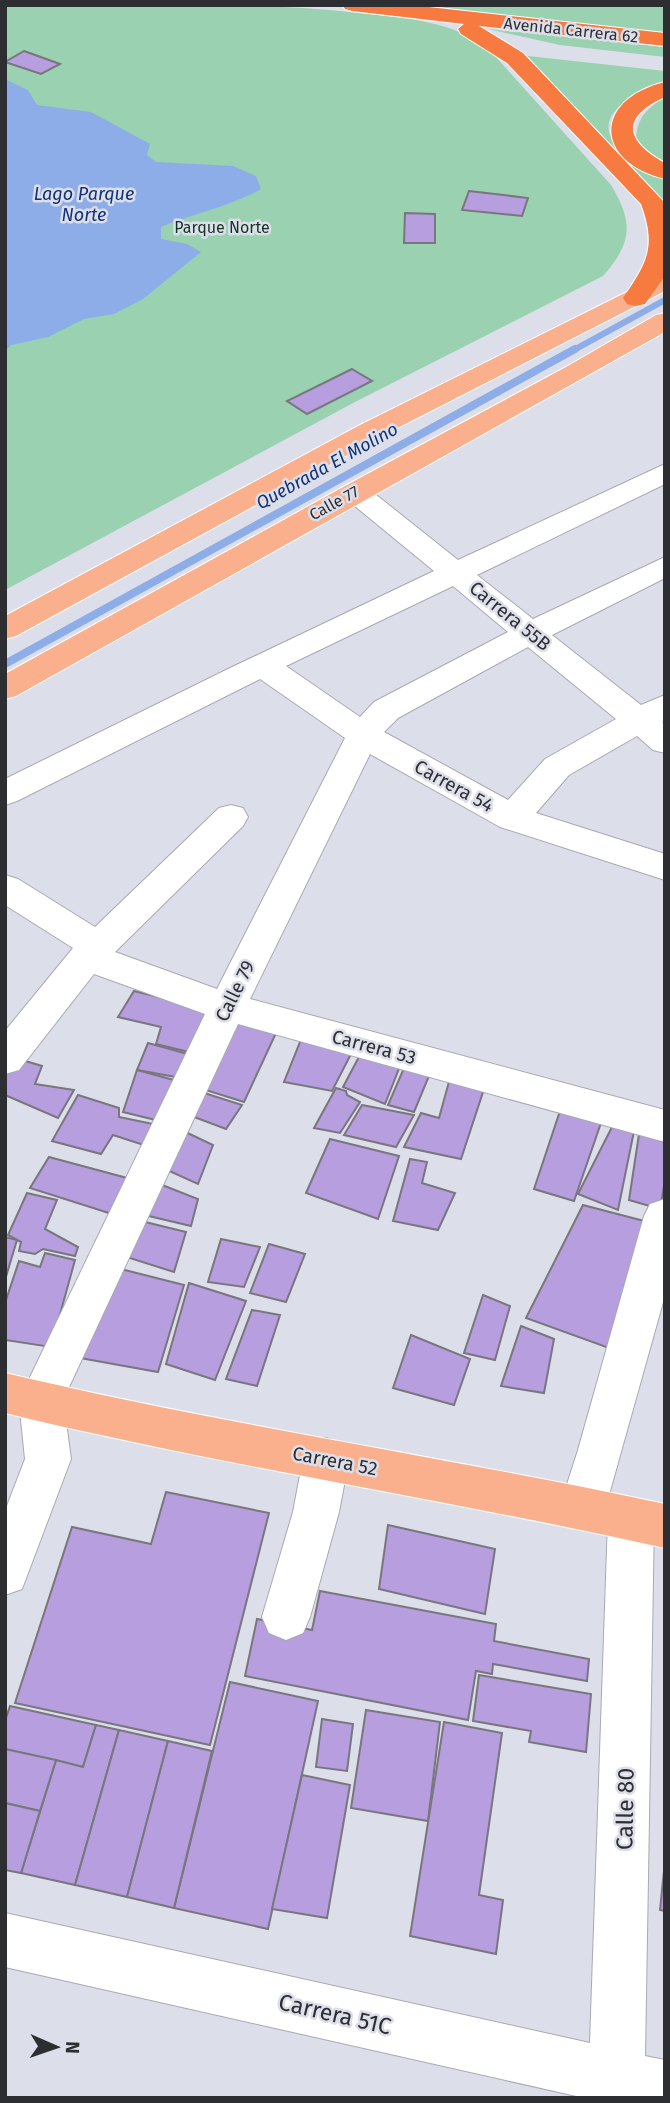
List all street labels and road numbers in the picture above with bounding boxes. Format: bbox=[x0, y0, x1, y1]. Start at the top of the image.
street label: Avenida Carrera 62 bbox=[503, 13, 639, 47]
street label: Calle 77 bbox=[306, 482, 362, 524]
street label: Carrera 55B bbox=[465, 576, 555, 656]
street label: Carrera 54 bbox=[410, 755, 498, 817]
street label: Calle 79 bbox=[210, 957, 260, 1025]
street label: Carrera 53 bbox=[329, 1025, 419, 1069]
street label: Carrera 52 bbox=[291, 1442, 379, 1480]
street label: Calle 80 bbox=[610, 1768, 640, 1850]
street label: Carrera 51C bbox=[276, 1987, 394, 2041]

